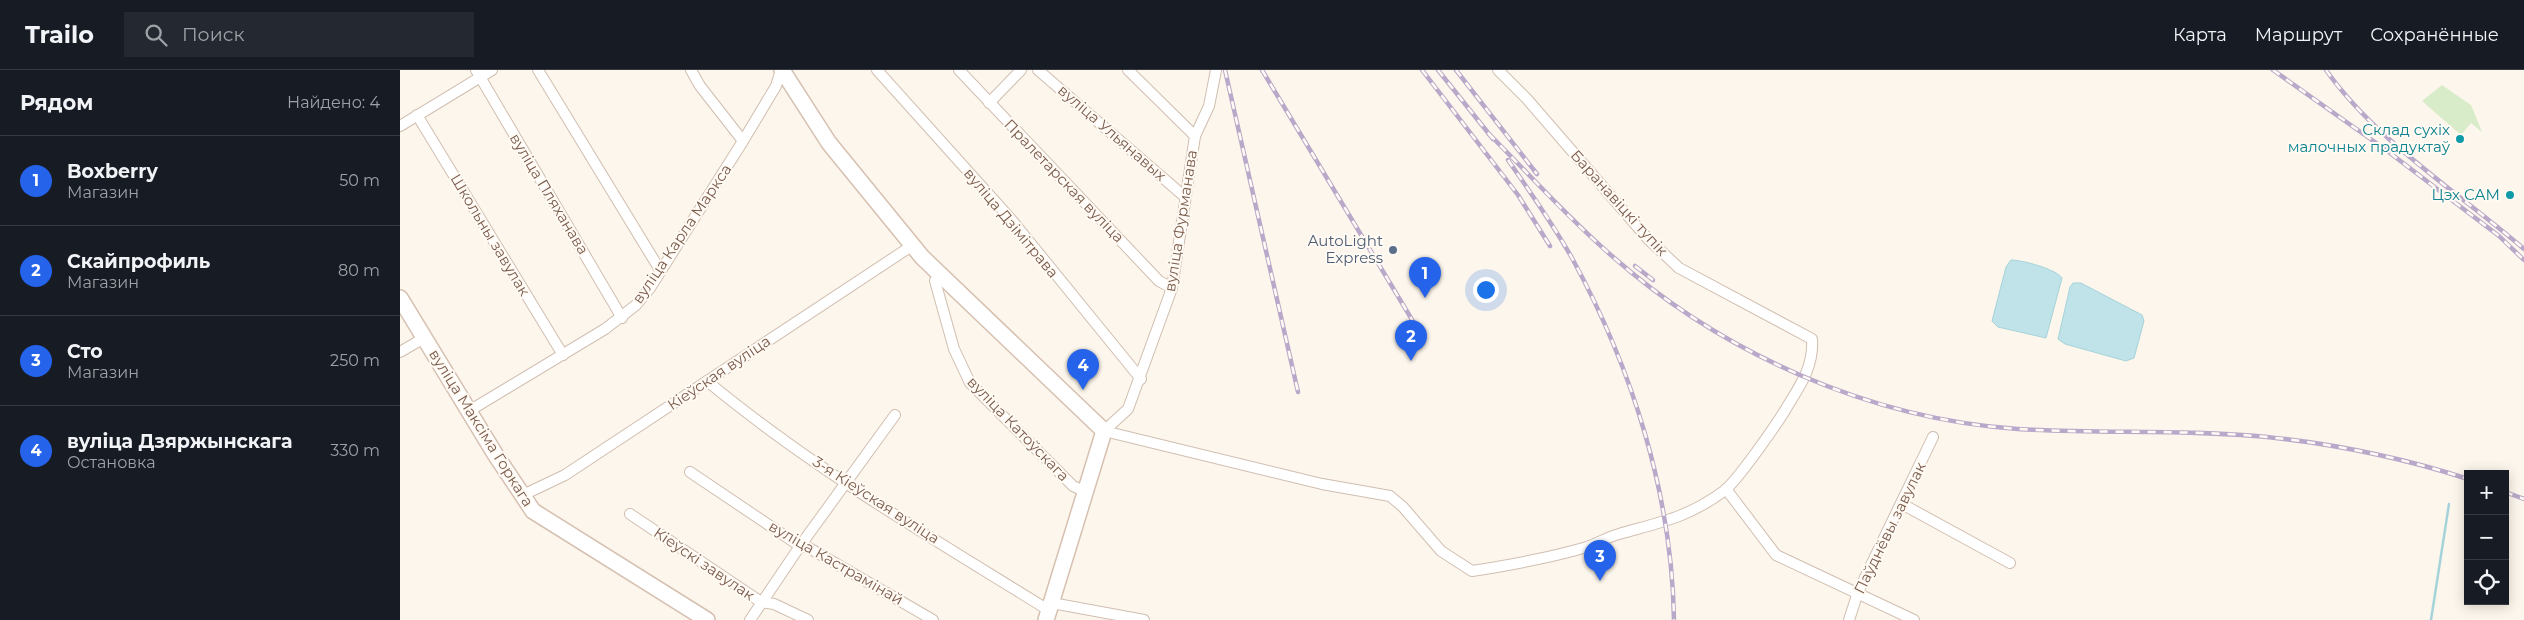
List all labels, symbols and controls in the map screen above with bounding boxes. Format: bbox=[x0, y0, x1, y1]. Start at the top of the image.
search box bbox=[124, 12, 474, 57]
text: Trailo bbox=[25, 20, 94, 49]
icon: search bbox=[142, 21, 170, 49]
text: Поиск bbox=[182, 23, 245, 46]
text: Карта bbox=[2173, 24, 2227, 46]
text: Маршрут bbox=[2255, 24, 2342, 46]
text: Сохранённые bbox=[2370, 24, 2499, 46]
street label: вуліца Ульянавых bbox=[1054, 80, 1170, 185]
text: Рядом bbox=[20, 90, 93, 115]
text: Найдено: 4 bbox=[287, 93, 380, 112]
street label: Пралетарская вуліца bbox=[1000, 115, 1128, 246]
place label: Склад сухіх малочных прадуктаў bbox=[2288, 120, 2451, 156]
street label: вуліца Пляханава bbox=[506, 130, 593, 258]
marker: Склад сухіх малочных прадуктаў bbox=[2454, 133, 2466, 145]
street label: Баранавіцкі тупік bbox=[1567, 146, 1672, 260]
street label: вуліца Фурманава bbox=[1160, 149, 1201, 293]
text: Boxberry bbox=[67, 160, 158, 183]
street label: вуліца Карла Маркса bbox=[628, 160, 735, 307]
street label: вуліца Дзімітрава bbox=[960, 164, 1063, 281]
street label: Школьны завулак bbox=[446, 170, 535, 299]
text: 1 bbox=[33, 171, 39, 190]
text: 50 m bbox=[339, 171, 380, 190]
text: Магазин bbox=[67, 183, 139, 202]
place label: Цэх САМ bbox=[2431, 185, 2500, 204]
marker: Цэх САМ bbox=[2504, 189, 2516, 201]
place label: AutoLight Express bbox=[1308, 231, 1383, 267]
marker: AutoLight Express bbox=[1387, 244, 1399, 256]
text: Скайпрофиль bbox=[67, 250, 210, 273]
pin: 1 bbox=[1409, 257, 1441, 298]
text: 2 bbox=[31, 261, 41, 280]
text: 80 m bbox=[338, 261, 380, 280]
text: Магазин bbox=[67, 273, 139, 292]
your location bbox=[1473, 277, 1499, 303]
pin: 2 bbox=[1395, 320, 1427, 361]
street label: Кіеўская вуліца bbox=[664, 331, 774, 414]
text: Сто bbox=[67, 340, 103, 363]
street label: вуліца Максіма Горкага bbox=[425, 345, 538, 510]
pin: 4 bbox=[1067, 349, 1099, 390]
text: 3 bbox=[31, 351, 41, 370]
text: 250 m bbox=[330, 351, 380, 370]
text: Магазин bbox=[67, 363, 139, 382]
street label: вуліца Катоўскага bbox=[963, 372, 1073, 485]
text: вуліца Дзяржынскага bbox=[67, 430, 293, 453]
text: 4 bbox=[30, 441, 42, 460]
text: 330 m bbox=[330, 441, 380, 460]
street label: 3-я Кіеўская вуліца bbox=[809, 452, 943, 548]
text: Остановка bbox=[67, 453, 156, 472]
street label: Паўднёвы завулак bbox=[1849, 459, 1930, 597]
map controls bbox=[2464, 470, 2509, 605]
button: + bbox=[2464, 470, 2509, 515]
button: − bbox=[2464, 515, 2509, 560]
street label: вуліца Кастрамінай bbox=[766, 516, 907, 609]
street label: Кіеўскі завулак bbox=[650, 523, 759, 605]
pin: 3 bbox=[1584, 540, 1616, 581]
button: locate bbox=[2464, 560, 2509, 605]

